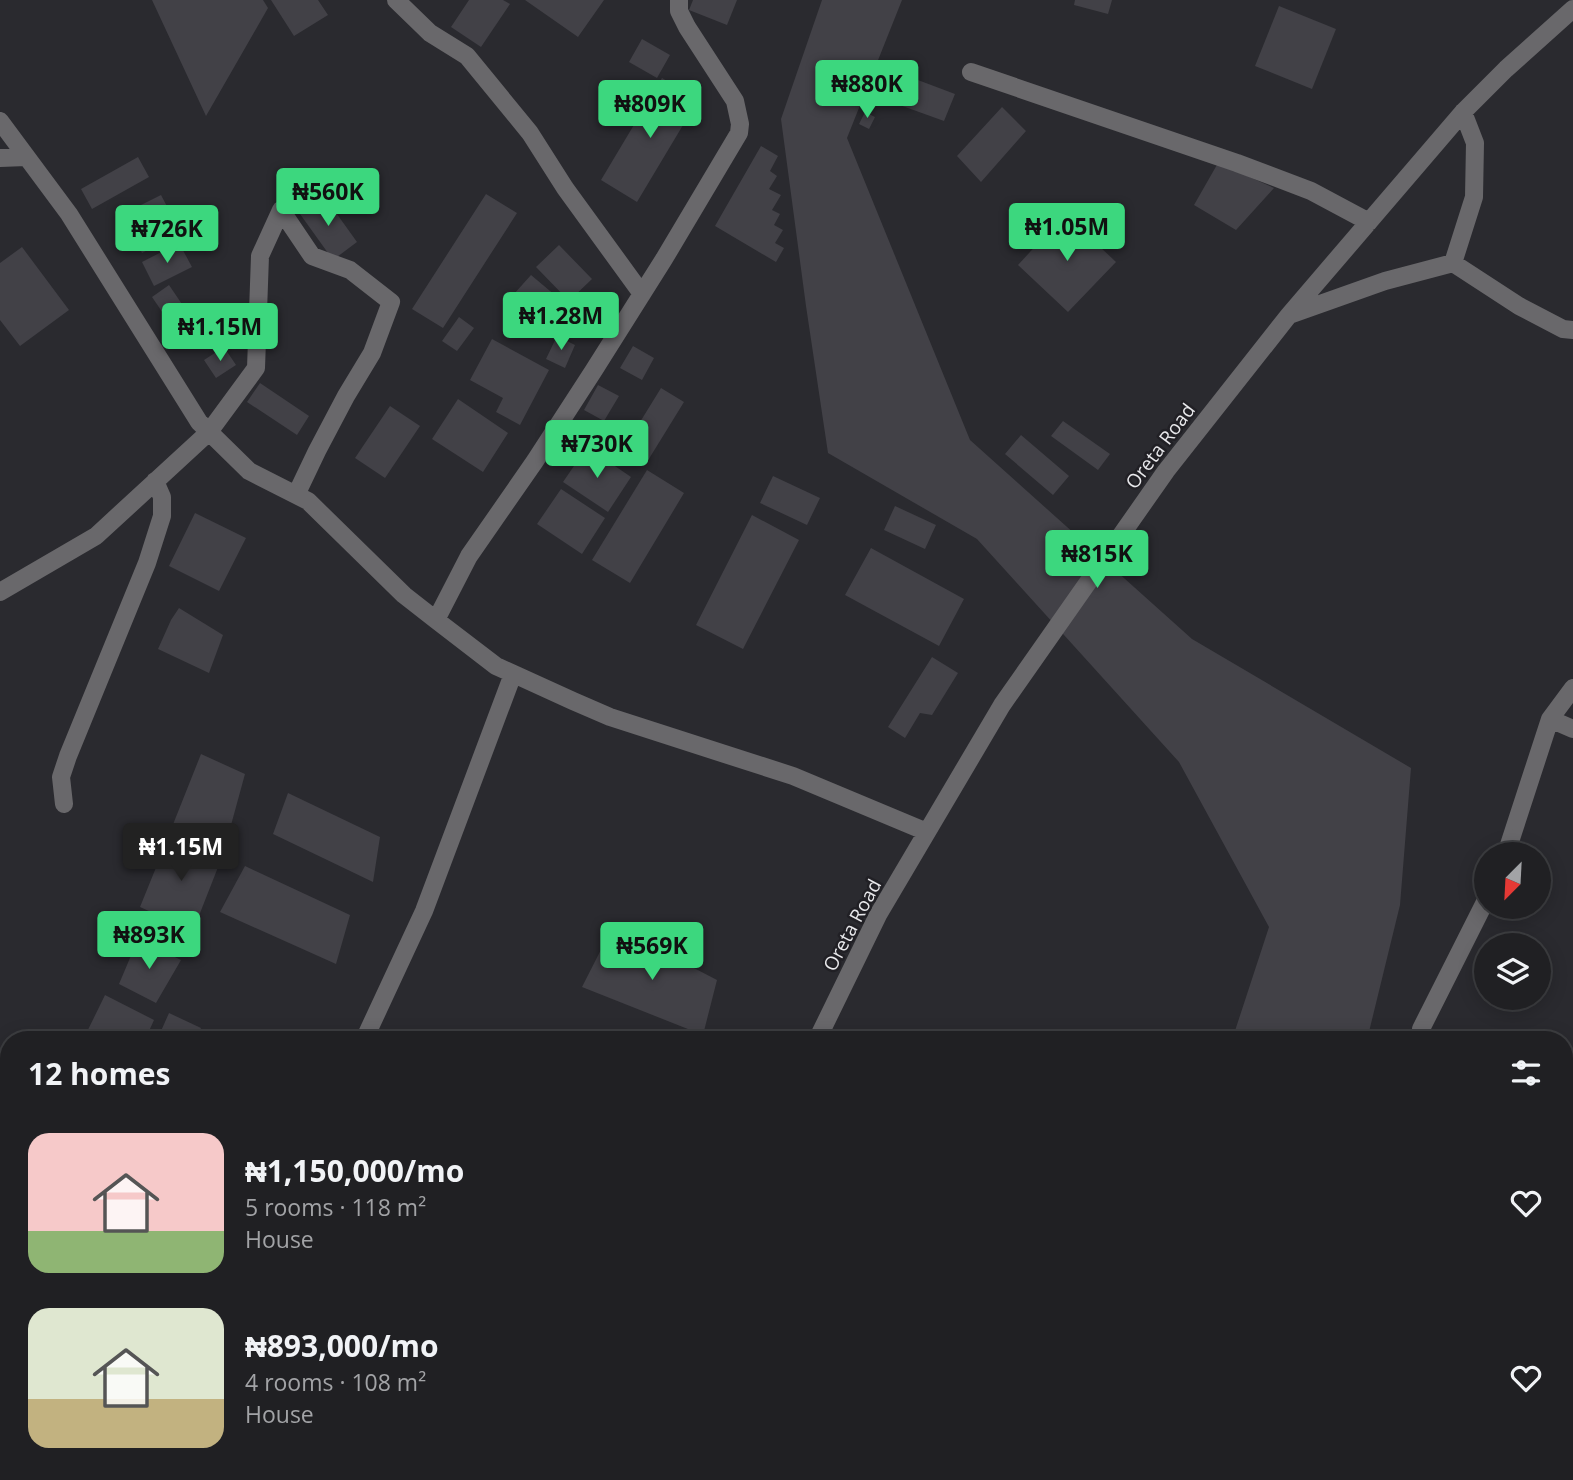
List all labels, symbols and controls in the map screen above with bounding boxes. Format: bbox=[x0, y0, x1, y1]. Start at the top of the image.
pin: ₦880K bbox=[818, 60, 916, 120]
text: ₦880K bbox=[831, 67, 903, 99]
pin: ₦809K bbox=[601, 80, 699, 140]
text: ₦809K bbox=[614, 87, 686, 119]
pin: ₦560K bbox=[279, 168, 377, 228]
text: ₦560K bbox=[292, 175, 364, 207]
pin: ₦1.05M bbox=[1010, 204, 1124, 263]
pin: ₦726K bbox=[118, 205, 216, 265]
text: ₦1.05M bbox=[1025, 210, 1109, 242]
text: ₦726K bbox=[131, 212, 203, 244]
pin: ₦1.28M bbox=[504, 292, 618, 352]
text: ₦1.28M bbox=[519, 299, 603, 331]
pin: ₦1.15M bbox=[163, 304, 277, 363]
text: ₦1.15M bbox=[178, 310, 262, 342]
street label: Oreta Road bbox=[1119, 398, 1201, 494]
pin: ₦730K bbox=[548, 420, 646, 480]
text: ₦730K bbox=[561, 427, 633, 459]
pin: ₦815K bbox=[1048, 530, 1146, 590]
text: ₦815K bbox=[1061, 537, 1133, 569]
pin: ₦1.15M bbox=[124, 824, 238, 883]
text: ₦1.15M bbox=[139, 830, 223, 862]
north arrow bbox=[1474, 842, 1550, 919]
map controls bbox=[1474, 842, 1551, 1010]
street label: Oreta Road bbox=[817, 874, 887, 976]
pin: ₦893K bbox=[100, 912, 198, 971]
text: ₦893K bbox=[113, 918, 185, 950]
pin: ₦569K bbox=[603, 922, 701, 982]
text: ₦569K bbox=[616, 929, 688, 961]
button: layers bbox=[1474, 933, 1551, 1010]
text: 12 homes bbox=[28, 1053, 171, 1094]
icon: filters bbox=[1507, 1054, 1545, 1092]
text: ₦1,150,000/mo bbox=[245, 1150, 464, 1191]
icon: home bbox=[84, 1161, 168, 1245]
icon: heart bbox=[1507, 1184, 1545, 1222]
text: 5 rooms · 118 m² bbox=[245, 1191, 426, 1223]
text: House bbox=[245, 1223, 314, 1255]
text: ₦893,000/mo bbox=[245, 1325, 439, 1366]
icon: home bbox=[84, 1336, 168, 1420]
icon: heart bbox=[1507, 1359, 1545, 1397]
text: 4 rooms · 108 m² bbox=[245, 1366, 426, 1398]
text: House bbox=[245, 1398, 314, 1430]

